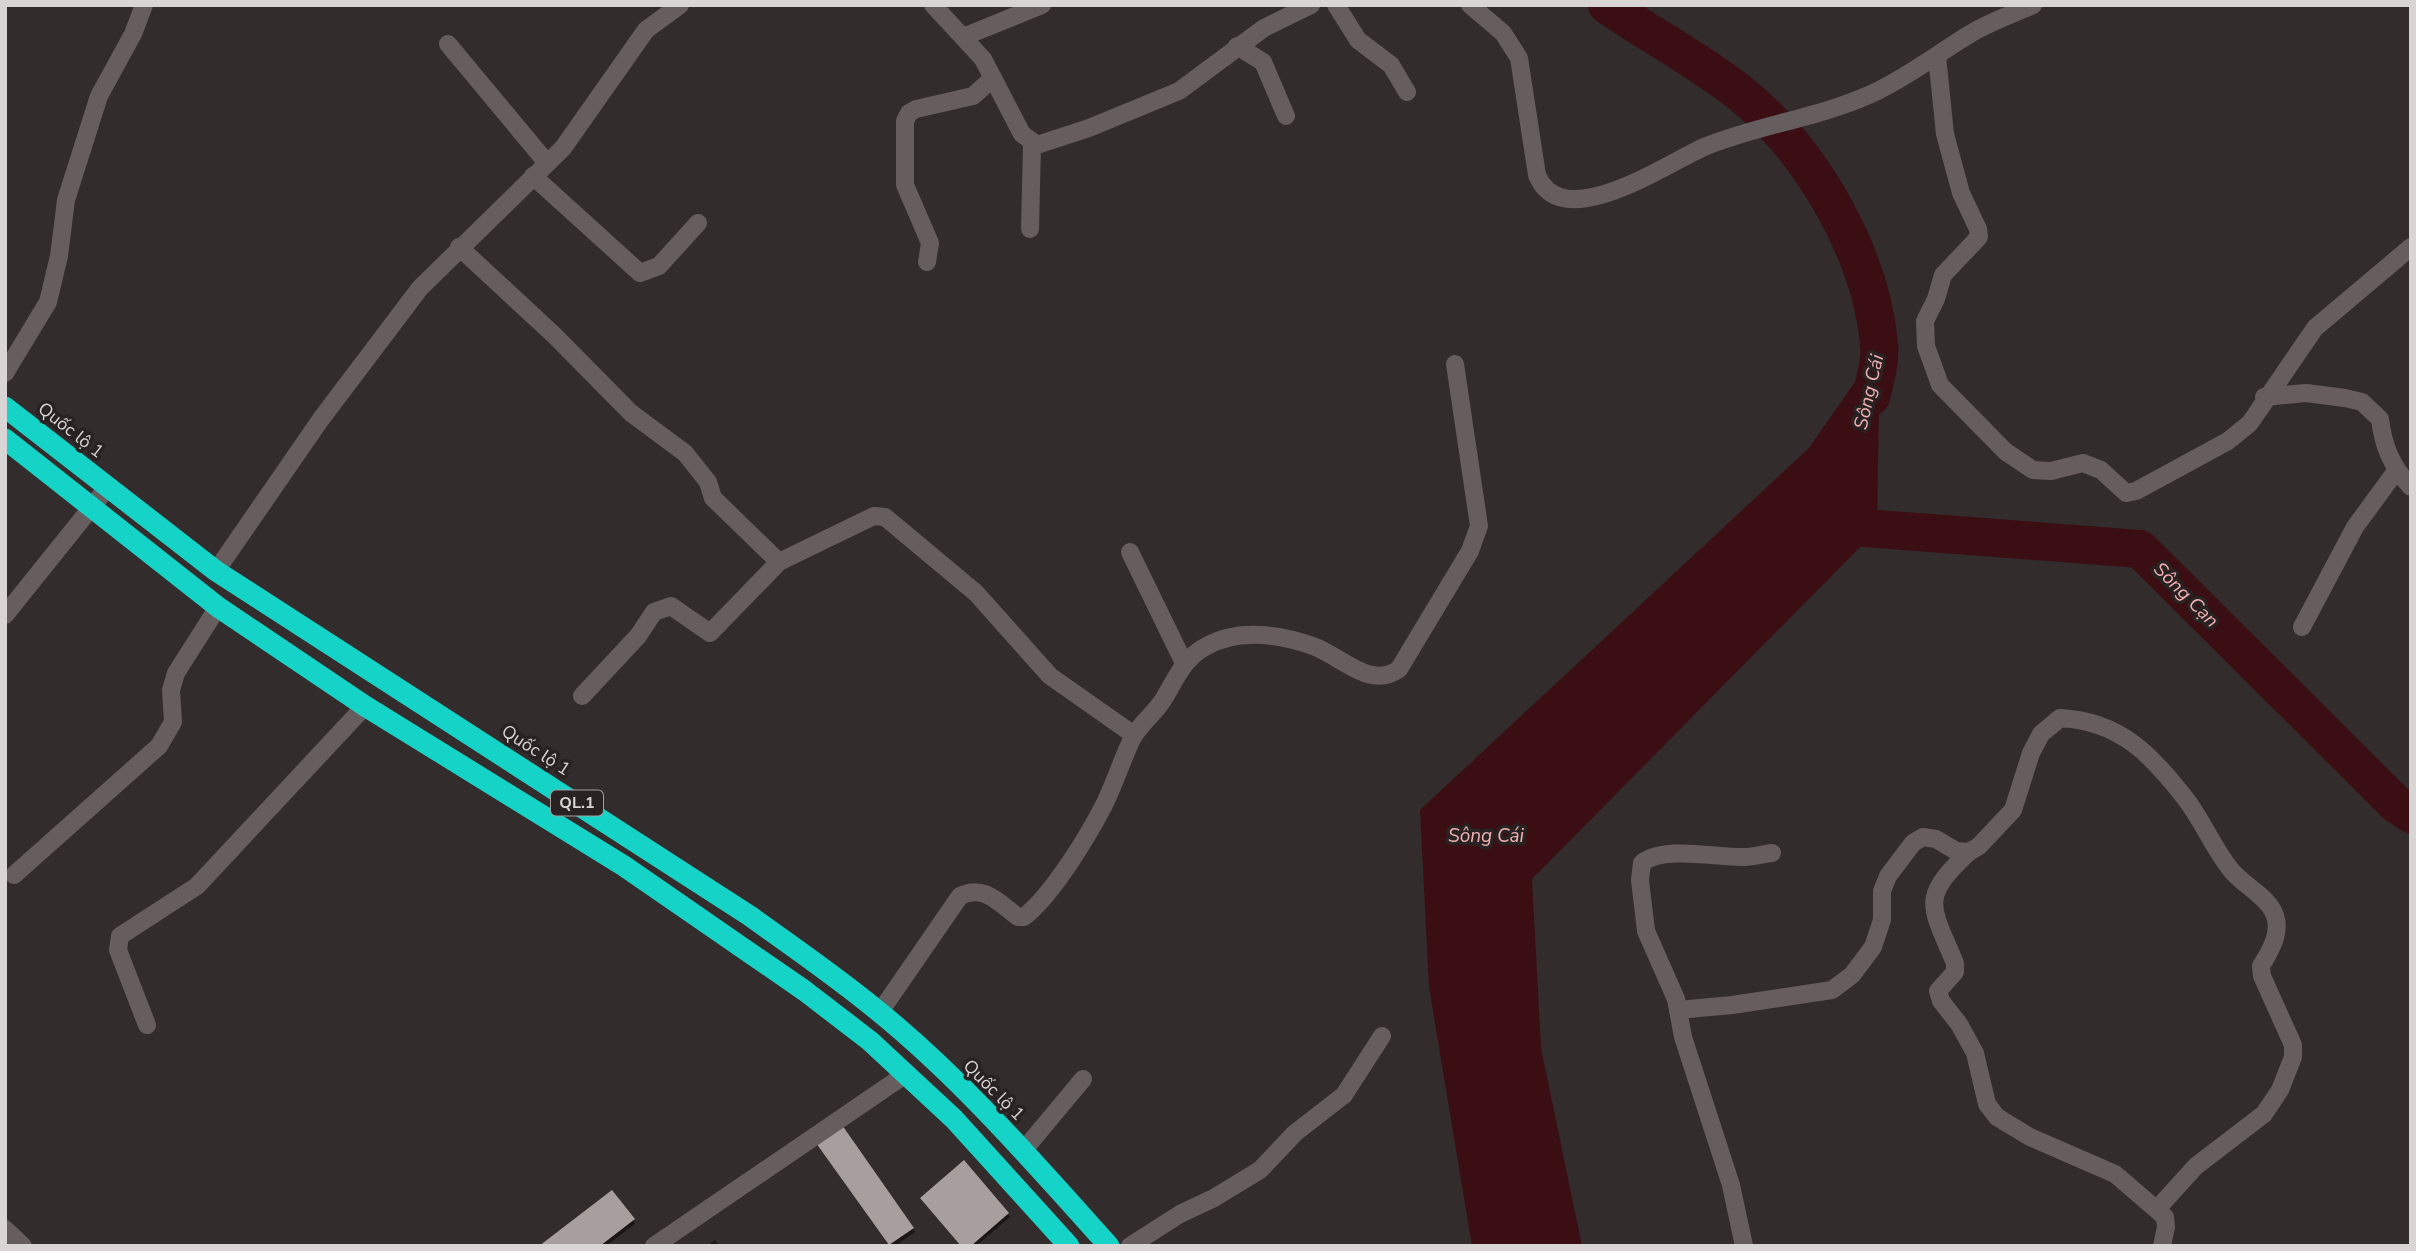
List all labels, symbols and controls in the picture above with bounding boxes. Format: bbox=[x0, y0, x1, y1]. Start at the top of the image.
water label: Sông Cái bbox=[1848, 351, 1890, 432]
street label: Quốc lộ 1 bbox=[33, 397, 109, 463]
water label: Sông Cạn bbox=[2148, 557, 2224, 633]
street label: Quốc lộ 1 bbox=[497, 719, 575, 781]
road number: QL.1 bbox=[551, 790, 603, 816]
water label: Sông Cái bbox=[1448, 823, 1525, 849]
street label: Quốc lộ 1 bbox=[958, 1054, 1030, 1126]

